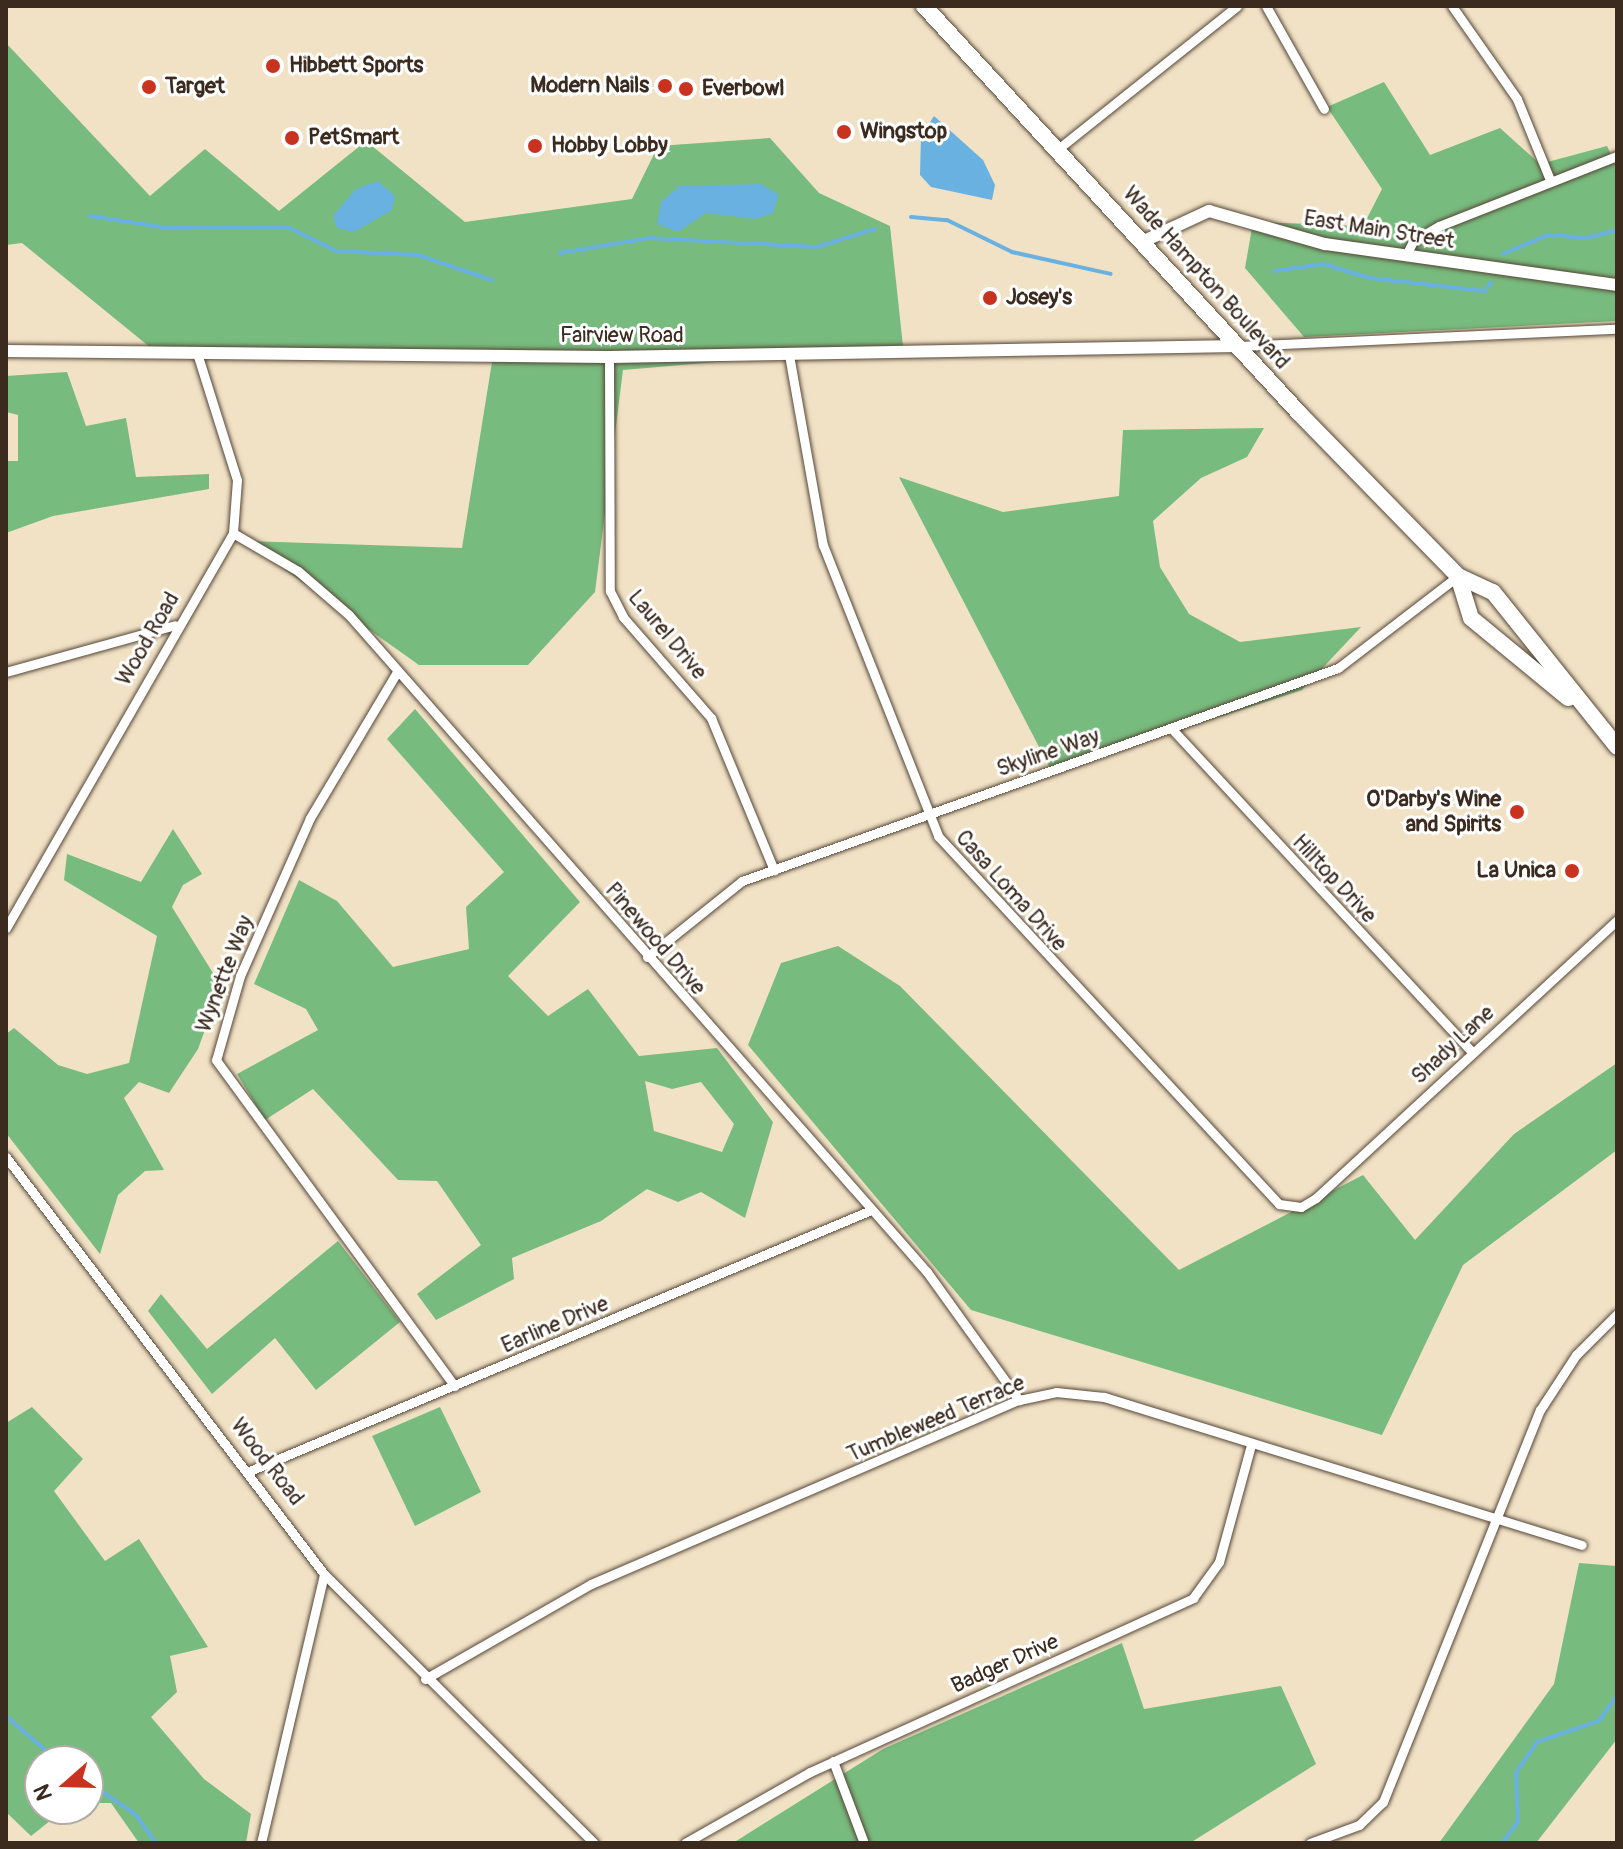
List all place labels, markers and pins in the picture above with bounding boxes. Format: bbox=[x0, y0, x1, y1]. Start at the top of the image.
place label: Hibbett Sports bbox=[289, 53, 423, 79]
marker: Hibbett Sports bbox=[264, 57, 282, 75]
place label: Modern Nails bbox=[530, 73, 649, 99]
place label: Target bbox=[165, 74, 225, 100]
place label: Everbowl bbox=[702, 76, 785, 102]
marker: Modern Nails bbox=[656, 77, 674, 95]
marker: Target bbox=[140, 78, 158, 96]
marker: Everbowl bbox=[677, 80, 695, 98]
place label: Wingstop bbox=[860, 119, 947, 145]
marker: Wingstop bbox=[835, 123, 853, 141]
place label: PetSmart bbox=[308, 125, 399, 151]
marker: PetSmart bbox=[283, 129, 301, 147]
place label: Hobby Lobby bbox=[551, 133, 668, 159]
marker: Hobby Lobby bbox=[526, 137, 544, 155]
place label: Josey's bbox=[1006, 285, 1072, 311]
marker: Josey's bbox=[981, 289, 999, 307]
place label: O'Darby's Wine and Spirits bbox=[1366, 786, 1501, 838]
marker: O'Darby's Wine and Spirits bbox=[1508, 803, 1526, 821]
place label: La Unica bbox=[1476, 858, 1556, 884]
marker: La Unica bbox=[1563, 862, 1581, 880]

